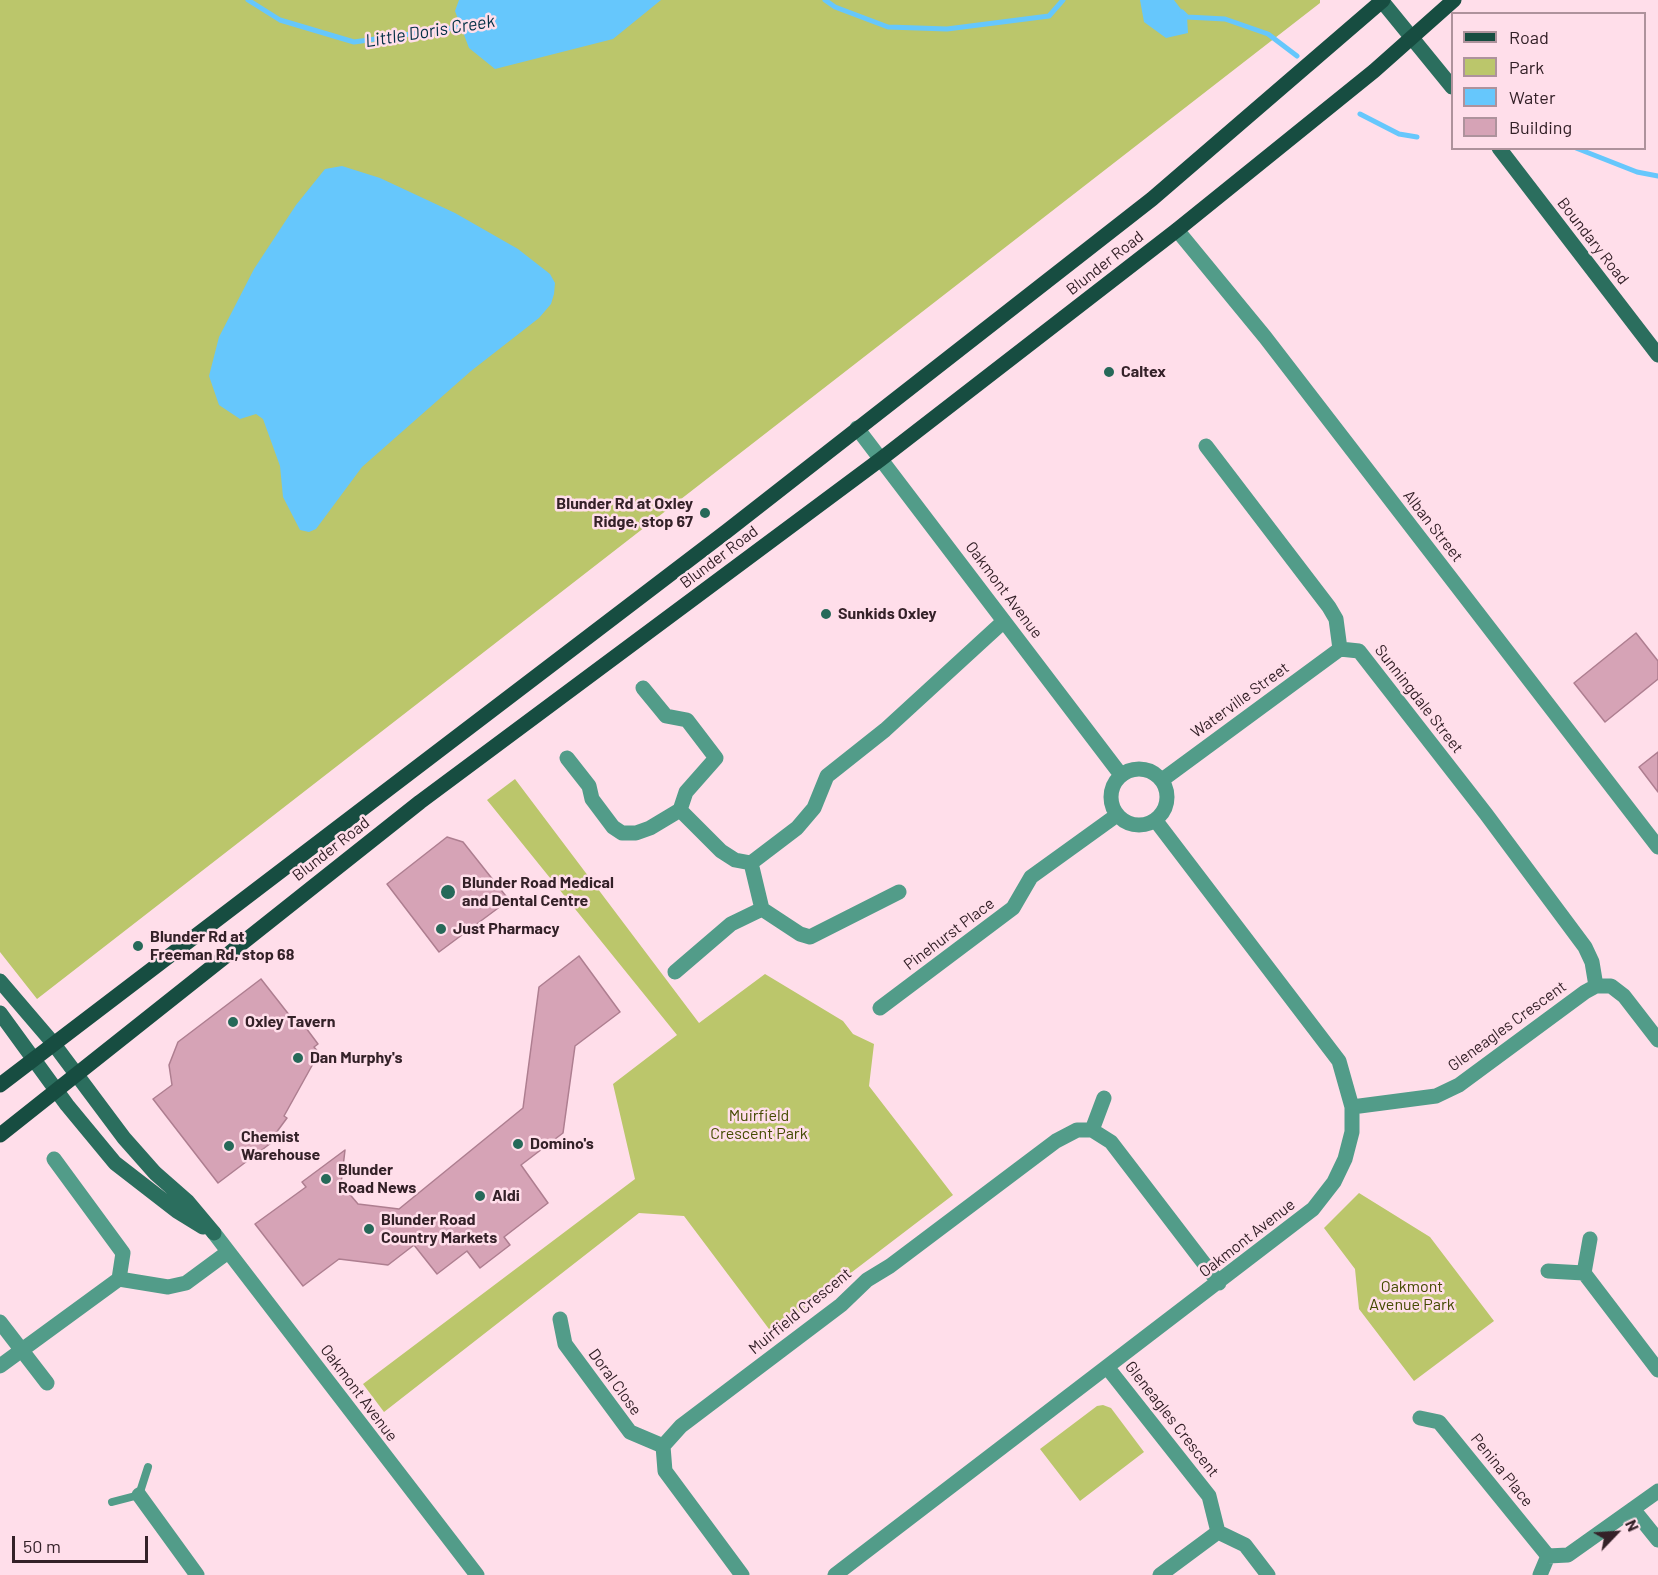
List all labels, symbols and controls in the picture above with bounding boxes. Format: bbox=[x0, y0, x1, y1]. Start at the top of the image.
water label: Little Doris Creek bbox=[364, 10, 496, 52]
legend bbox=[1451, 12, 1646, 150]
text: Road bbox=[1509, 26, 1549, 48]
text: Park bbox=[1509, 56, 1544, 78]
text: Water bbox=[1509, 86, 1556, 108]
text: Building bbox=[1509, 116, 1572, 138]
street label: Boundary Road bbox=[1553, 194, 1633, 288]
street label: Blunder Road bbox=[1063, 227, 1147, 299]
place label: Caltex bbox=[1121, 362, 1166, 382]
marker: Caltex bbox=[1102, 365, 1116, 379]
street label: Alban Street bbox=[1399, 486, 1467, 566]
place label: Blunder Rd at Oxley Ridge, stop 67 bbox=[556, 494, 693, 532]
marker: Blunder Rd at Oxley Ridge, stop 67 bbox=[698, 506, 712, 520]
street label: Blunder Road bbox=[676, 522, 762, 592]
street label: Oakmont Avenue bbox=[961, 538, 1047, 642]
place label: Sunkids Oxley bbox=[838, 604, 937, 624]
marker: Sunkids Oxley bbox=[819, 607, 833, 621]
street label: Sunningdale Street bbox=[1371, 641, 1467, 757]
street label: Waterville Street bbox=[1187, 658, 1293, 742]
street label: Blunder Road bbox=[289, 813, 373, 885]
place label: Blunder Road Medical and Dental Centre bbox=[462, 873, 614, 911]
marker: Blunder Road Medical and Dental Centre bbox=[439, 883, 457, 901]
street label: Pinehurst Place bbox=[900, 894, 998, 974]
place label: Just Pharmacy bbox=[453, 919, 559, 939]
marker: Just Pharmacy bbox=[434, 922, 448, 936]
place label: Blunder Rd at Freeman Rd, stop 68 bbox=[150, 927, 294, 965]
marker: Blunder Rd at Freeman Rd, stop 68 bbox=[131, 939, 145, 953]
street label: Gleneagles Crescent bbox=[1444, 977, 1570, 1075]
place label: Oxley Tavern bbox=[245, 1012, 335, 1032]
marker: Oxley Tavern bbox=[226, 1015, 240, 1029]
place label: Dan Murphy's bbox=[310, 1048, 402, 1068]
marker: Dan Murphy's bbox=[291, 1051, 305, 1065]
park label: Muirfield Crescent Park bbox=[710, 1106, 808, 1144]
place label: Chemist Warehouse bbox=[241, 1127, 320, 1165]
place label: Domino's bbox=[530, 1134, 594, 1154]
marker: Domino's bbox=[511, 1137, 525, 1151]
marker: Chemist Warehouse bbox=[222, 1139, 236, 1153]
place label: Blunder Road News bbox=[338, 1160, 416, 1198]
marker: Blunder Road News bbox=[319, 1172, 333, 1186]
place label: Aldi bbox=[492, 1186, 520, 1206]
marker: Aldi bbox=[473, 1189, 487, 1203]
street label: Oakmont Avenue bbox=[1195, 1195, 1299, 1281]
place label: Blunder Road Country Markets bbox=[381, 1210, 497, 1248]
marker: Blunder Road Country Markets bbox=[362, 1222, 376, 1236]
street label: Muirfield Crescent bbox=[745, 1264, 855, 1358]
park label: Oakmont Avenue Park bbox=[1369, 1277, 1455, 1315]
street label: Oakmont Avenue bbox=[316, 1341, 402, 1445]
street label: Doral Close bbox=[584, 1345, 646, 1419]
street label: Gleneagles Crescent bbox=[1121, 1357, 1223, 1481]
street label: Penina Place bbox=[1467, 1430, 1537, 1510]
north arrow bbox=[1586, 1503, 1646, 1563]
text: N bbox=[1622, 1516, 1644, 1534]
scale bar bbox=[15, 1524, 152, 1562]
text: 50 m bbox=[23, 1535, 61, 1557]

